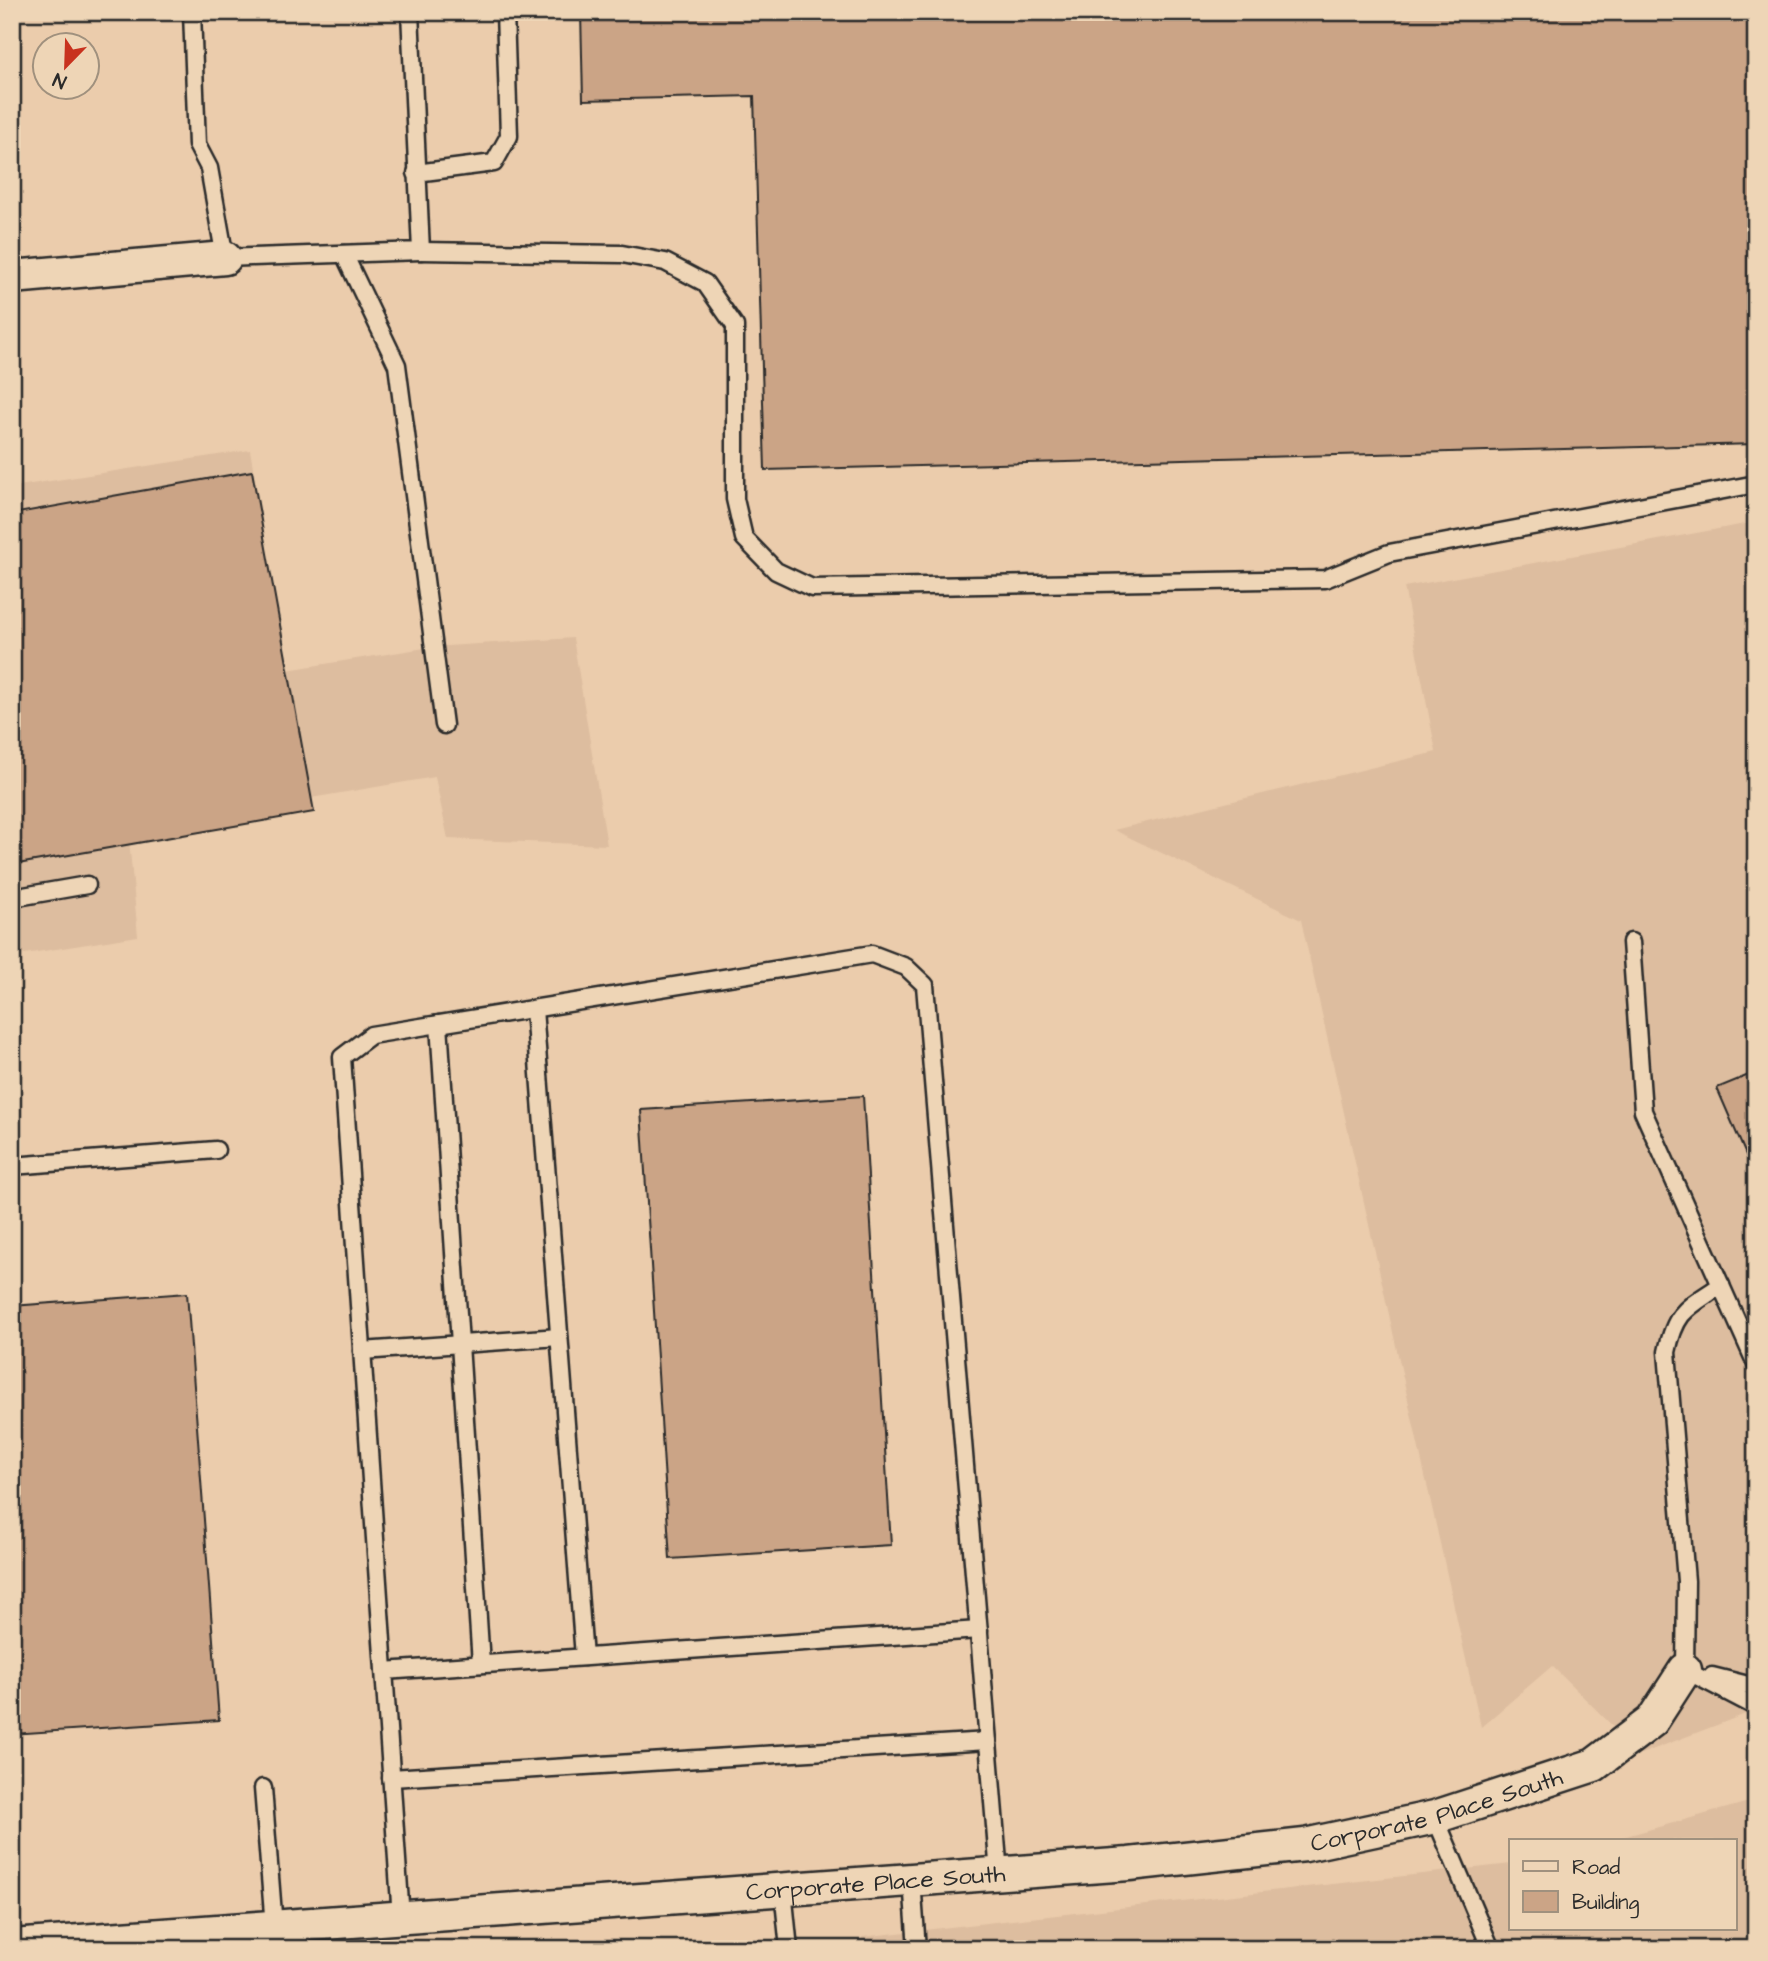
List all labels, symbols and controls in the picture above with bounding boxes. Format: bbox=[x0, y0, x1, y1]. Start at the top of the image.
north arrow bbox=[32, 32, 102, 102]
text: N bbox=[49, 65, 71, 95]
street label: Corporate Place South bbox=[1307, 1760, 1567, 1861]
legend bbox=[1509, 1839, 1736, 1930]
text: Road bbox=[1572, 1853, 1620, 1882]
street label: Corporate Place South bbox=[745, 1857, 1007, 1910]
text: Building bbox=[1572, 1888, 1640, 1919]

